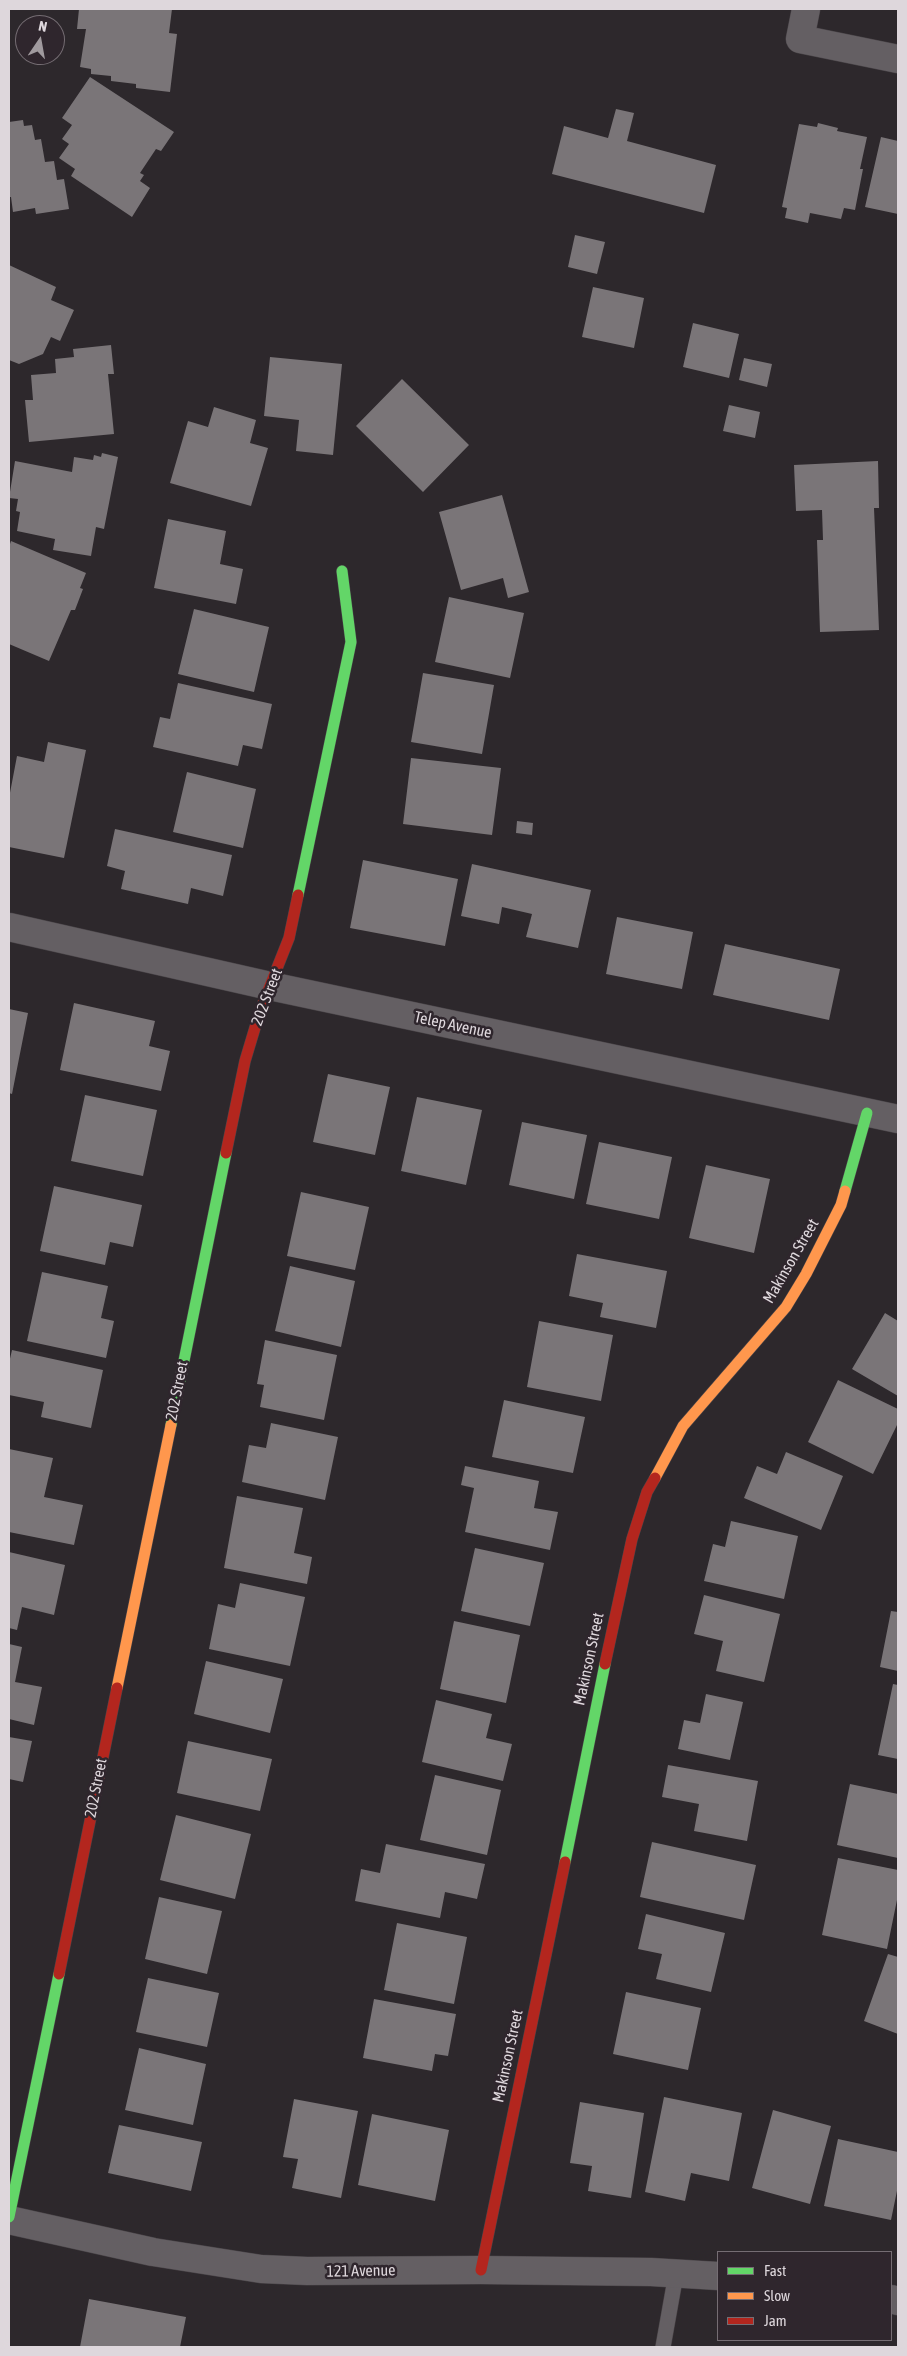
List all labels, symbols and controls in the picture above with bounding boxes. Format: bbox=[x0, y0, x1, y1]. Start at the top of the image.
north arrow bbox=[15, 15, 65, 65]
text: N bbox=[37, 18, 49, 35]
street label: 202 Street bbox=[247, 966, 287, 1028]
street label: Telep Avenue bbox=[412, 1007, 494, 1043]
street label: Makinson Street bbox=[759, 1215, 823, 1307]
street label: 202 Street bbox=[162, 1360, 192, 1422]
street label: Makinson Street bbox=[570, 1611, 608, 1707]
street label: 202 Street bbox=[81, 1757, 111, 1819]
street label: Makinson Street bbox=[489, 2008, 527, 2104]
legend bbox=[717, 2251, 892, 2341]
street label: 121 Avenue bbox=[326, 2261, 396, 2281]
text: Fast bbox=[764, 2262, 786, 2279]
text: Slow bbox=[764, 2287, 790, 2304]
text: Jam bbox=[764, 2312, 787, 2329]

